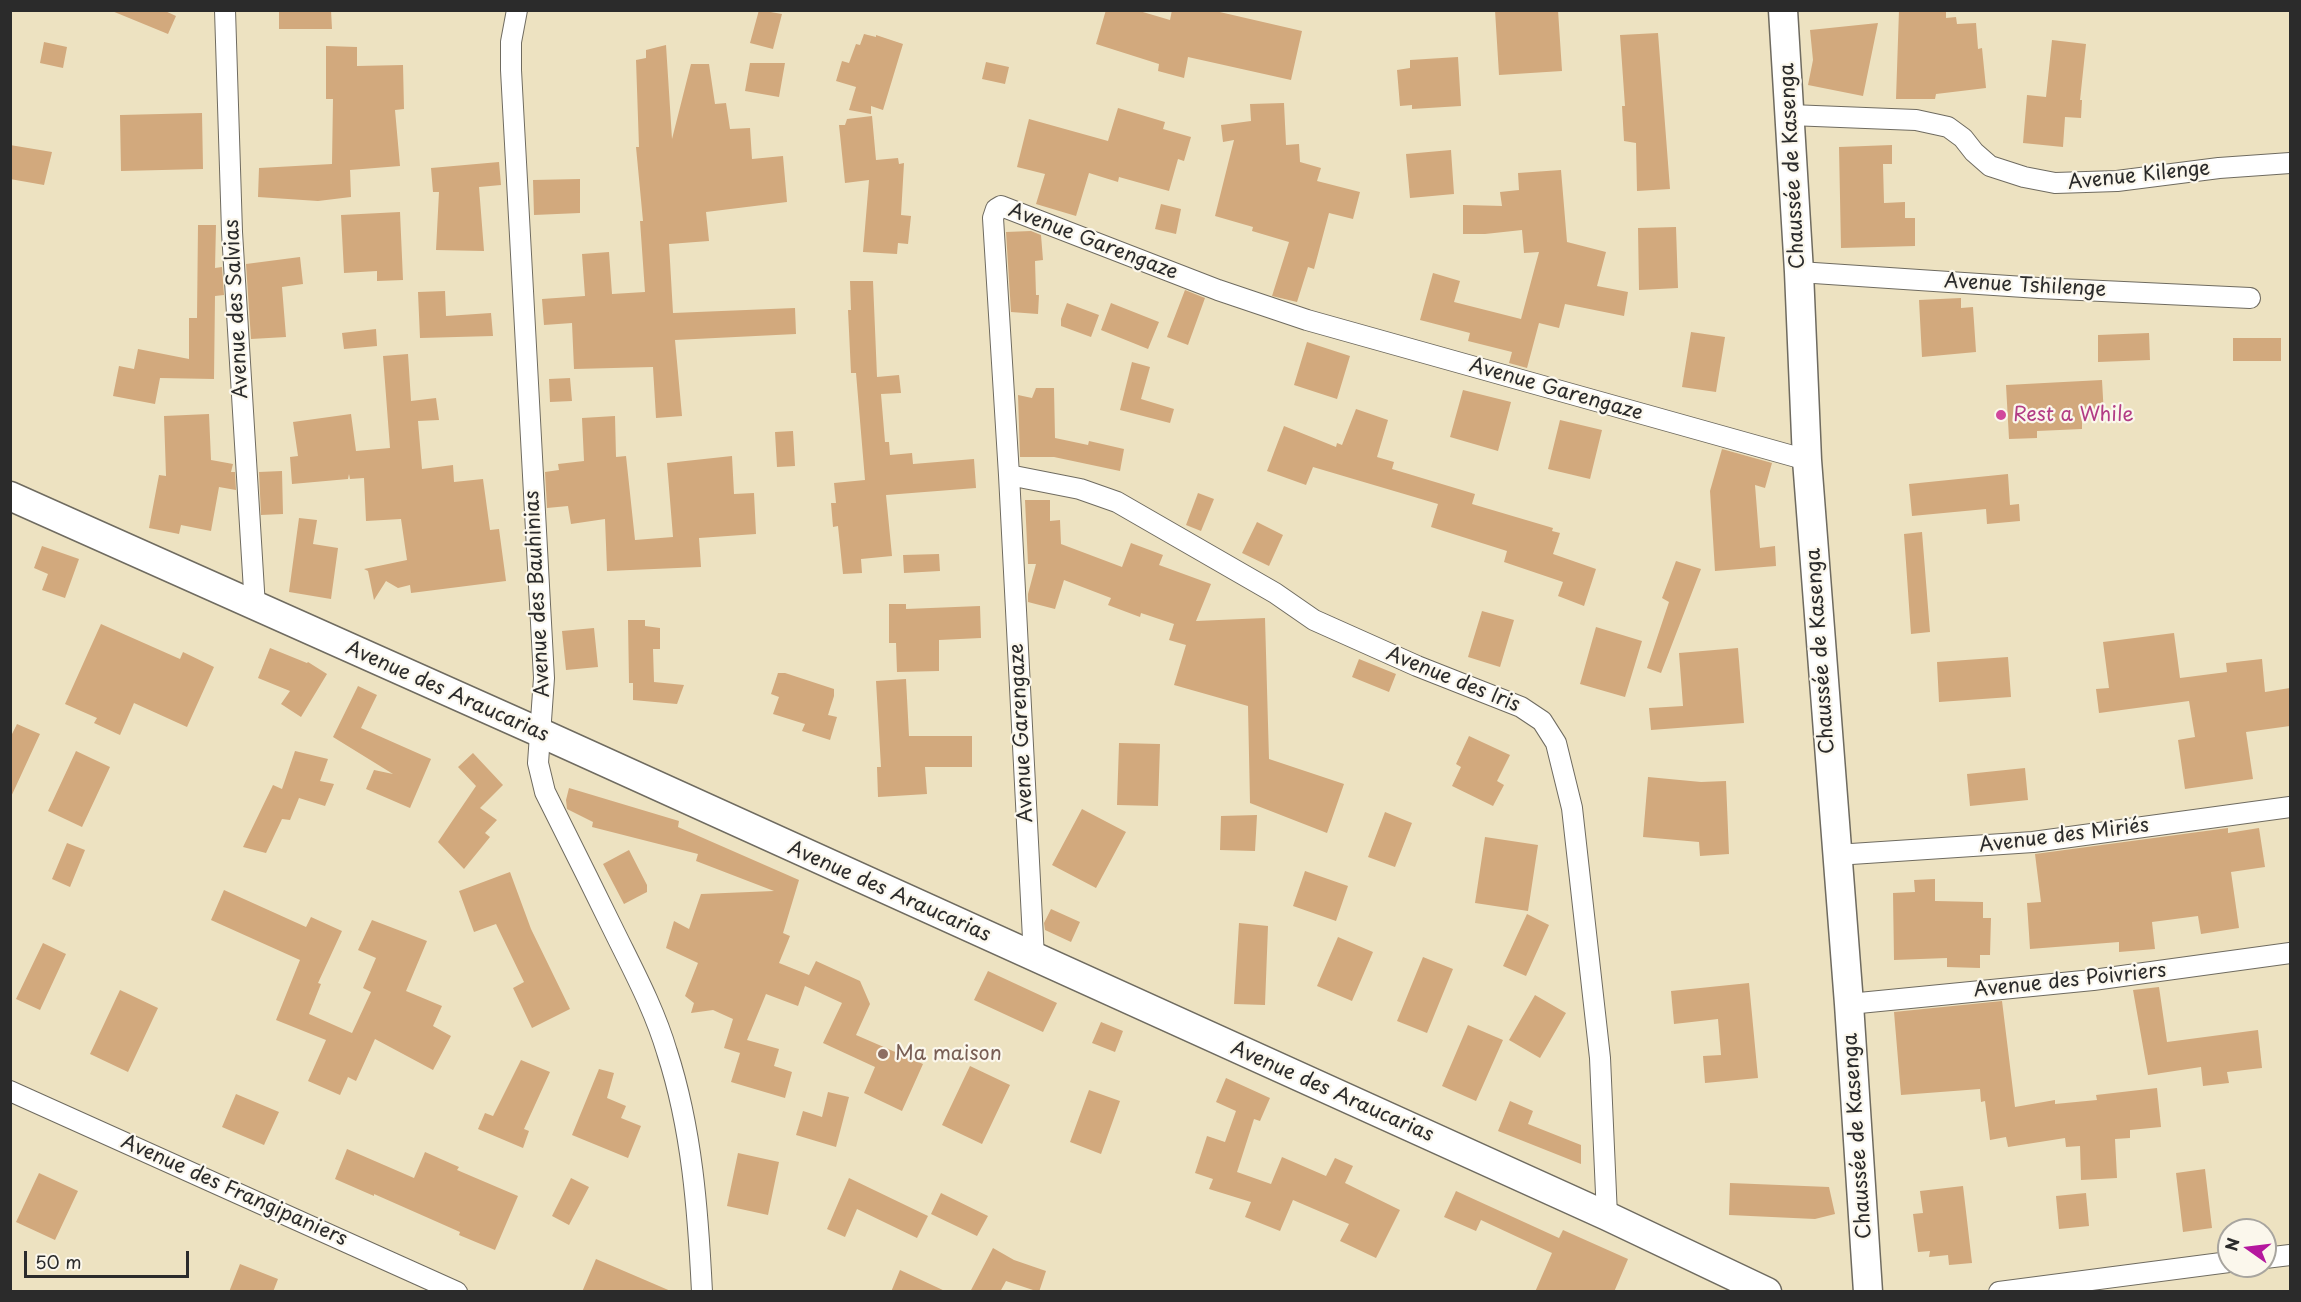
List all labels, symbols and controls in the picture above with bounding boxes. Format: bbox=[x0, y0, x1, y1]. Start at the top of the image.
street label: Chaussée de Kasenga bbox=[1776, 62, 1810, 270]
street label: Avenue Kilenge bbox=[2067, 157, 2211, 195]
street label: Avenue Garengaze bbox=[1005, 199, 1181, 285]
street label: Avenue des Salvias bbox=[220, 219, 254, 399]
street label: Avenue Tshilenge bbox=[1943, 270, 2107, 302]
street label: Avenue Garengaze bbox=[1466, 354, 1646, 426]
place label: Rest a While bbox=[2013, 403, 2134, 427]
marker: Rest a While bbox=[1994, 408, 2008, 422]
street label: Avenue des Bauhinias bbox=[521, 490, 555, 698]
street label: Chaussée de Kasenga bbox=[1802, 547, 1840, 755]
street label: Avenue des Araucarias bbox=[342, 636, 552, 748]
street label: Avenue des Iris bbox=[1383, 642, 1523, 718]
street label: Avenue Garengaze bbox=[1005, 643, 1039, 823]
street label: Avenue des Miriés bbox=[1978, 814, 2150, 858]
street label: Avenue des Araucarias bbox=[784, 836, 994, 948]
street label: Avenue des Poivriers bbox=[1972, 959, 2168, 1003]
street label: Chaussée de Kasenga bbox=[1839, 1032, 1877, 1240]
street label: Avenue des Araucarias bbox=[1227, 1036, 1437, 1148]
place label: Ma maison bbox=[895, 1042, 1002, 1066]
marker: Ma maison bbox=[876, 1047, 890, 1061]
street label: Avenue des Frangipaniers bbox=[117, 1130, 351, 1252]
north arrow bbox=[2217, 1218, 2277, 1278]
text: N bbox=[2218, 1235, 2245, 1253]
scale bar bbox=[27, 1239, 192, 1277]
text: 50 m bbox=[35, 1248, 82, 1275]

